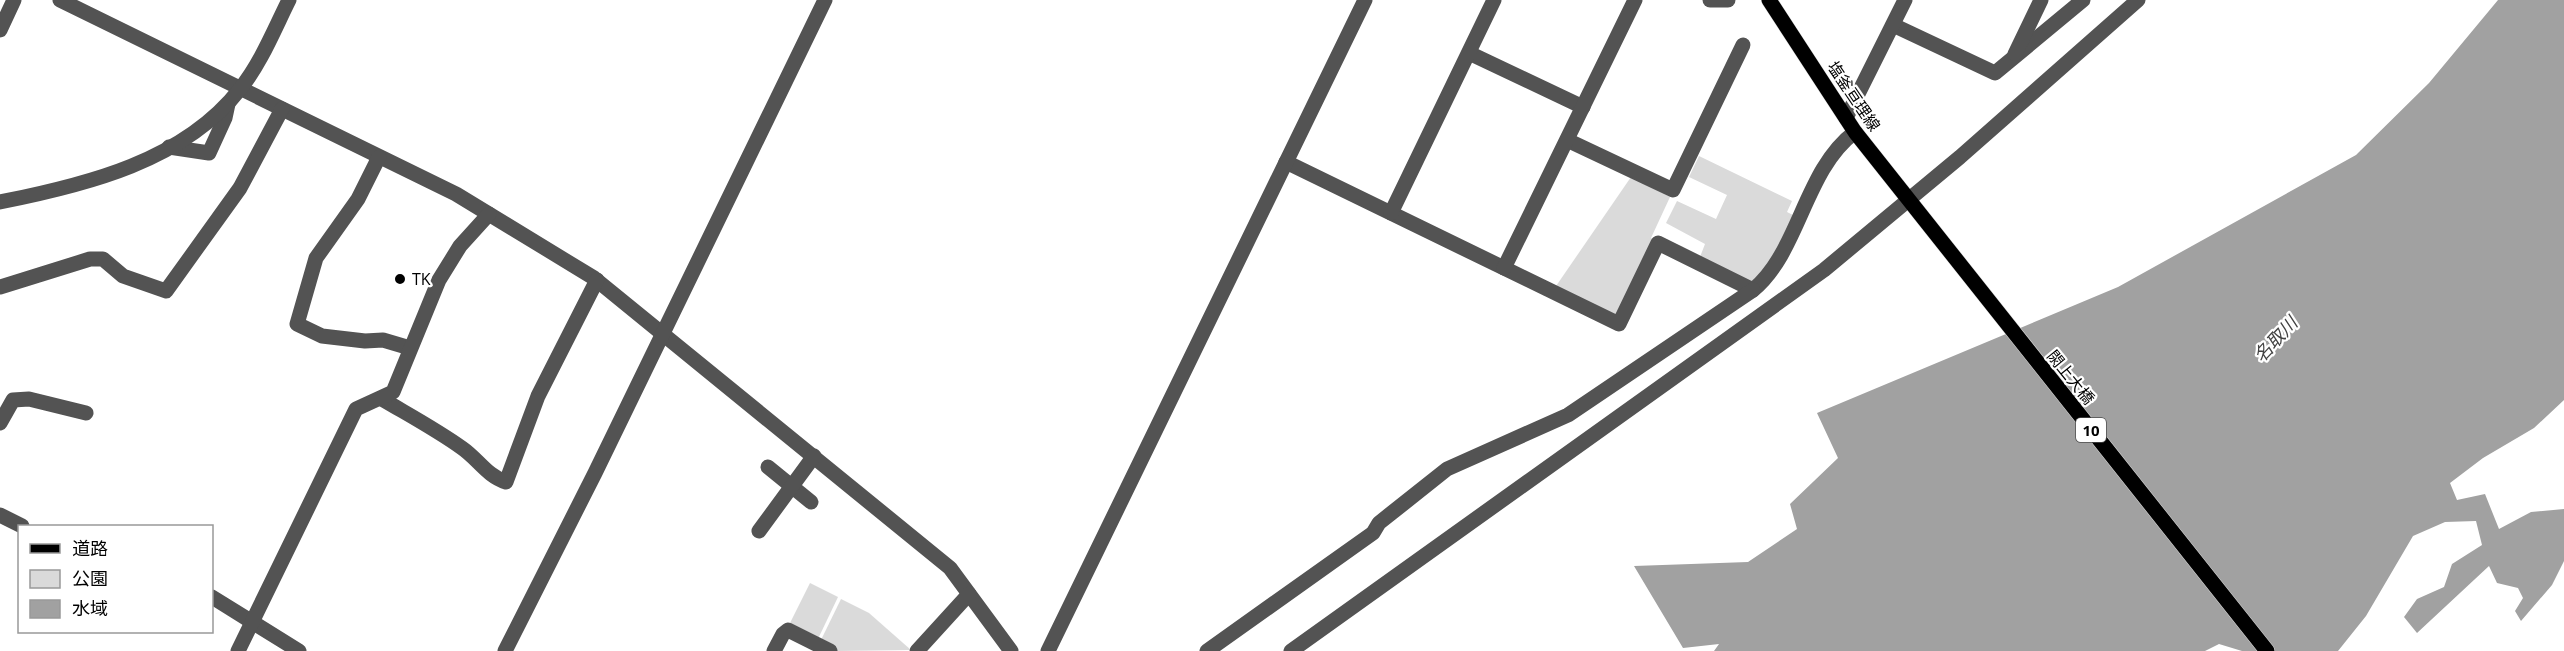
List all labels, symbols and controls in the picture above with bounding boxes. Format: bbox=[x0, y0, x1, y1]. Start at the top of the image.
street label: 塩釜亘理線 bbox=[1823, 57, 1885, 135]
place label: TK bbox=[412, 268, 431, 290]
marker: TK bbox=[393, 272, 407, 286]
water label: 名取川 bbox=[2248, 310, 2304, 367]
street label: 閖上大橋 bbox=[2042, 345, 2100, 409]
road number: 10 bbox=[2076, 418, 2106, 442]
legend bbox=[18, 525, 213, 633]
text: 道路 bbox=[72, 536, 108, 560]
text: 公園 bbox=[72, 566, 108, 590]
text: 水域 bbox=[72, 596, 108, 620]

